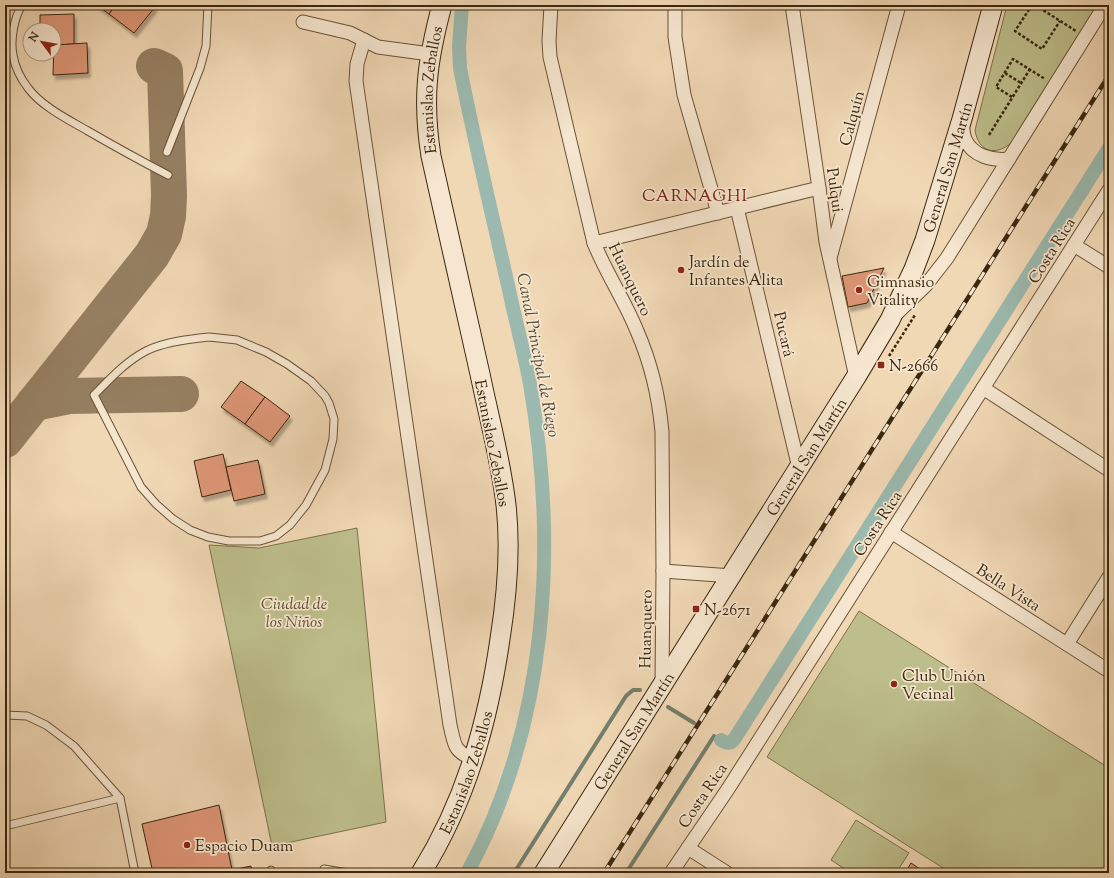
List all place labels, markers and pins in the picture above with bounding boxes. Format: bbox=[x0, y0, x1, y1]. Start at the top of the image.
place label: Jardín de Infantes Alita bbox=[688, 252, 784, 293]
marker: Jardín de Infantes Alita bbox=[676, 265, 686, 275]
place label: Gimnasio Vitality bbox=[867, 272, 934, 313]
marker: Gimnasio Vitality bbox=[854, 285, 864, 295]
place label: N-2666 bbox=[889, 356, 938, 379]
marker: N-2666 bbox=[876, 360, 886, 370]
place label: N-2671 bbox=[704, 600, 751, 623]
marker: N-2671 bbox=[691, 604, 701, 614]
place label: Club Unión Vecinal bbox=[902, 666, 986, 707]
marker: Club Unión Vecinal bbox=[889, 679, 899, 689]
place label: Espacio Duam bbox=[195, 836, 293, 859]
marker: Espacio Duam bbox=[182, 840, 192, 850]

